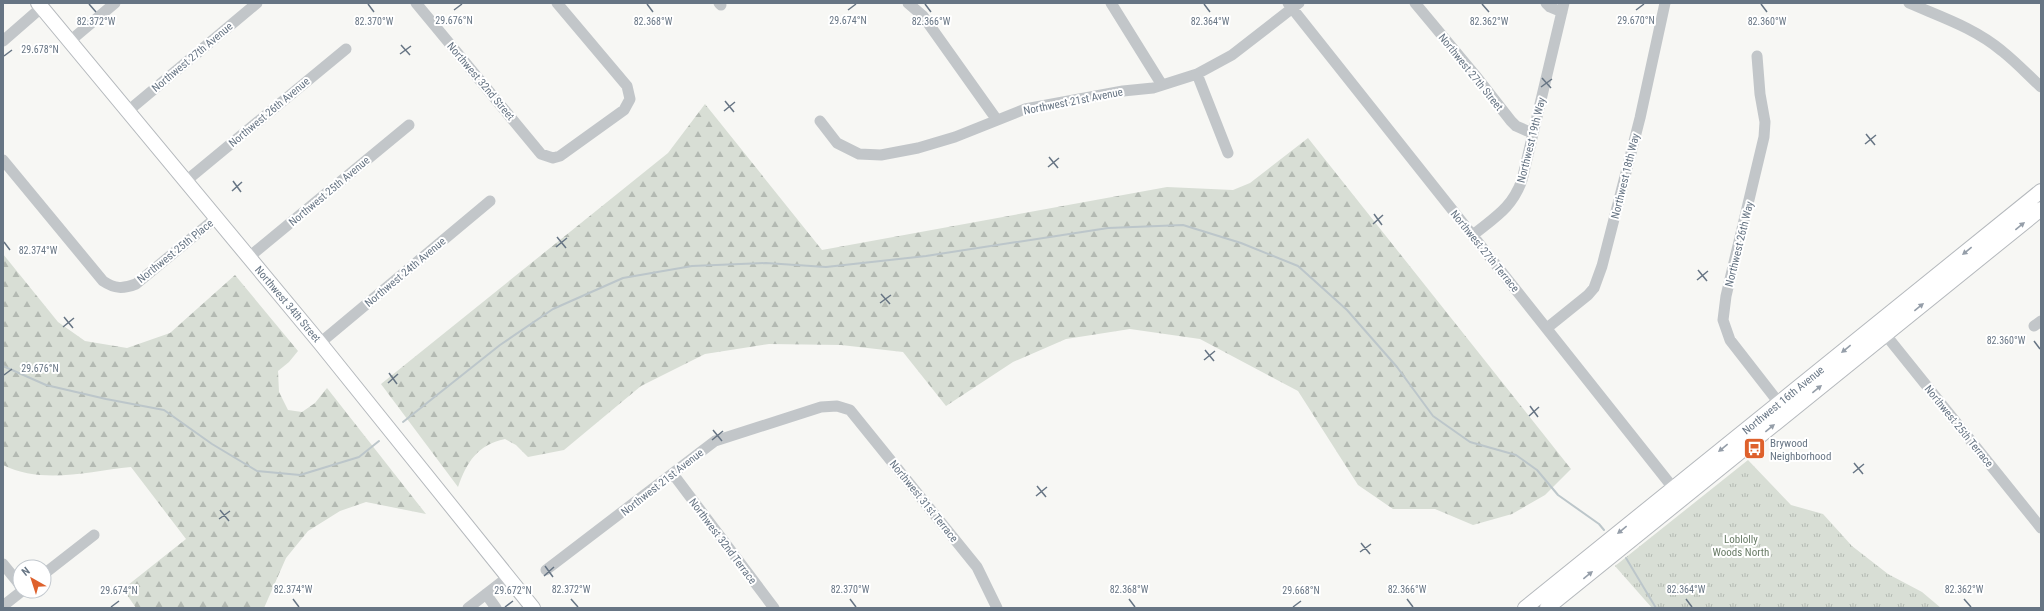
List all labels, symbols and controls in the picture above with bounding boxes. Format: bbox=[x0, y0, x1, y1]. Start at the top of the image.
text: 29.676°N bbox=[435, 15, 473, 26]
text: 29.674°N bbox=[829, 15, 867, 26]
text: 29.670°N bbox=[1617, 15, 1655, 26]
text: 82.372°W bbox=[77, 16, 116, 27]
text: 82.370°W bbox=[355, 16, 394, 27]
text: 82.368°W bbox=[634, 16, 673, 27]
text: 82.366°W bbox=[912, 16, 951, 27]
text: 82.364°W bbox=[1191, 16, 1230, 27]
text: 82.362°W bbox=[1470, 16, 1509, 27]
text: 82.360°W bbox=[1748, 16, 1787, 27]
street label: Northwest 27th Avenue bbox=[149, 20, 235, 95]
street label: Northwest 27th Street bbox=[1436, 31, 1506, 113]
street label: Northwest 32nd Street bbox=[444, 40, 517, 123]
text: 29.678°N bbox=[21, 44, 59, 55]
street label: Northwest 26th Avenue bbox=[226, 75, 312, 150]
street label: Northwest 21st Avenue bbox=[1022, 85, 1124, 118]
street label: Northwest 19th Way bbox=[1515, 96, 1548, 184]
street label: Northwest 18th Way bbox=[1609, 132, 1642, 220]
street label: Northwest 25th Avenue bbox=[286, 154, 372, 229]
street label: Northwest 26th Way bbox=[1723, 200, 1756, 288]
street label: Northwest 27th Terrace bbox=[1448, 208, 1522, 295]
street label: Northwest 25th Place bbox=[135, 217, 216, 286]
one-way arrow bbox=[2014, 221, 2025, 230]
street label: Northwest 24th Avenue bbox=[362, 235, 448, 310]
text: 82.374°W bbox=[19, 245, 58, 256]
one-way arrow bbox=[1962, 247, 1973, 255]
street label: Northwest 34th Street bbox=[252, 264, 323, 345]
one-way arrow bbox=[1913, 303, 1924, 312]
text: 82.360°W bbox=[1987, 335, 2026, 346]
one-way arrow bbox=[1841, 344, 1851, 353]
text: 29.676°N bbox=[21, 363, 59, 374]
street label: Northwest 16th Avenue bbox=[1740, 363, 1827, 437]
street label: Northwest 25th Terrace bbox=[1922, 383, 1996, 470]
one-way arrow bbox=[1812, 385, 1823, 394]
one-way arrow bbox=[1764, 423, 1775, 432]
bus stop icon: Brywood Neighborhood bbox=[1741, 436, 1767, 462]
place label: Brywood Neighborhood bbox=[1770, 437, 1831, 463]
one-way arrow bbox=[1718, 444, 1729, 453]
street label: Northwest 21st Avenue bbox=[619, 446, 706, 519]
street label: Northwest 31st Terrace bbox=[887, 458, 961, 545]
street label: Northwest 32nd Terrace bbox=[686, 496, 759, 587]
one-way arrow bbox=[1617, 525, 1628, 534]
park label: Loblolly Woods North bbox=[1713, 533, 1769, 559]
north arrow bbox=[12, 559, 52, 599]
text: N bbox=[19, 564, 33, 579]
one-way arrow bbox=[1583, 570, 1594, 579]
text: 82.374°W bbox=[274, 584, 313, 595]
text: 82.372°W bbox=[552, 584, 591, 595]
text: 82.370°W bbox=[831, 584, 870, 595]
text: 82.368°W bbox=[1110, 584, 1149, 595]
text: 82.366°W bbox=[1388, 584, 1427, 595]
text: 82.364°W bbox=[1667, 584, 1706, 595]
text: 82.362°W bbox=[1945, 584, 1984, 595]
text: 29.674°N bbox=[100, 585, 138, 596]
text: 29.672°N bbox=[494, 585, 532, 596]
text: 29.668°N bbox=[1282, 585, 1320, 596]

